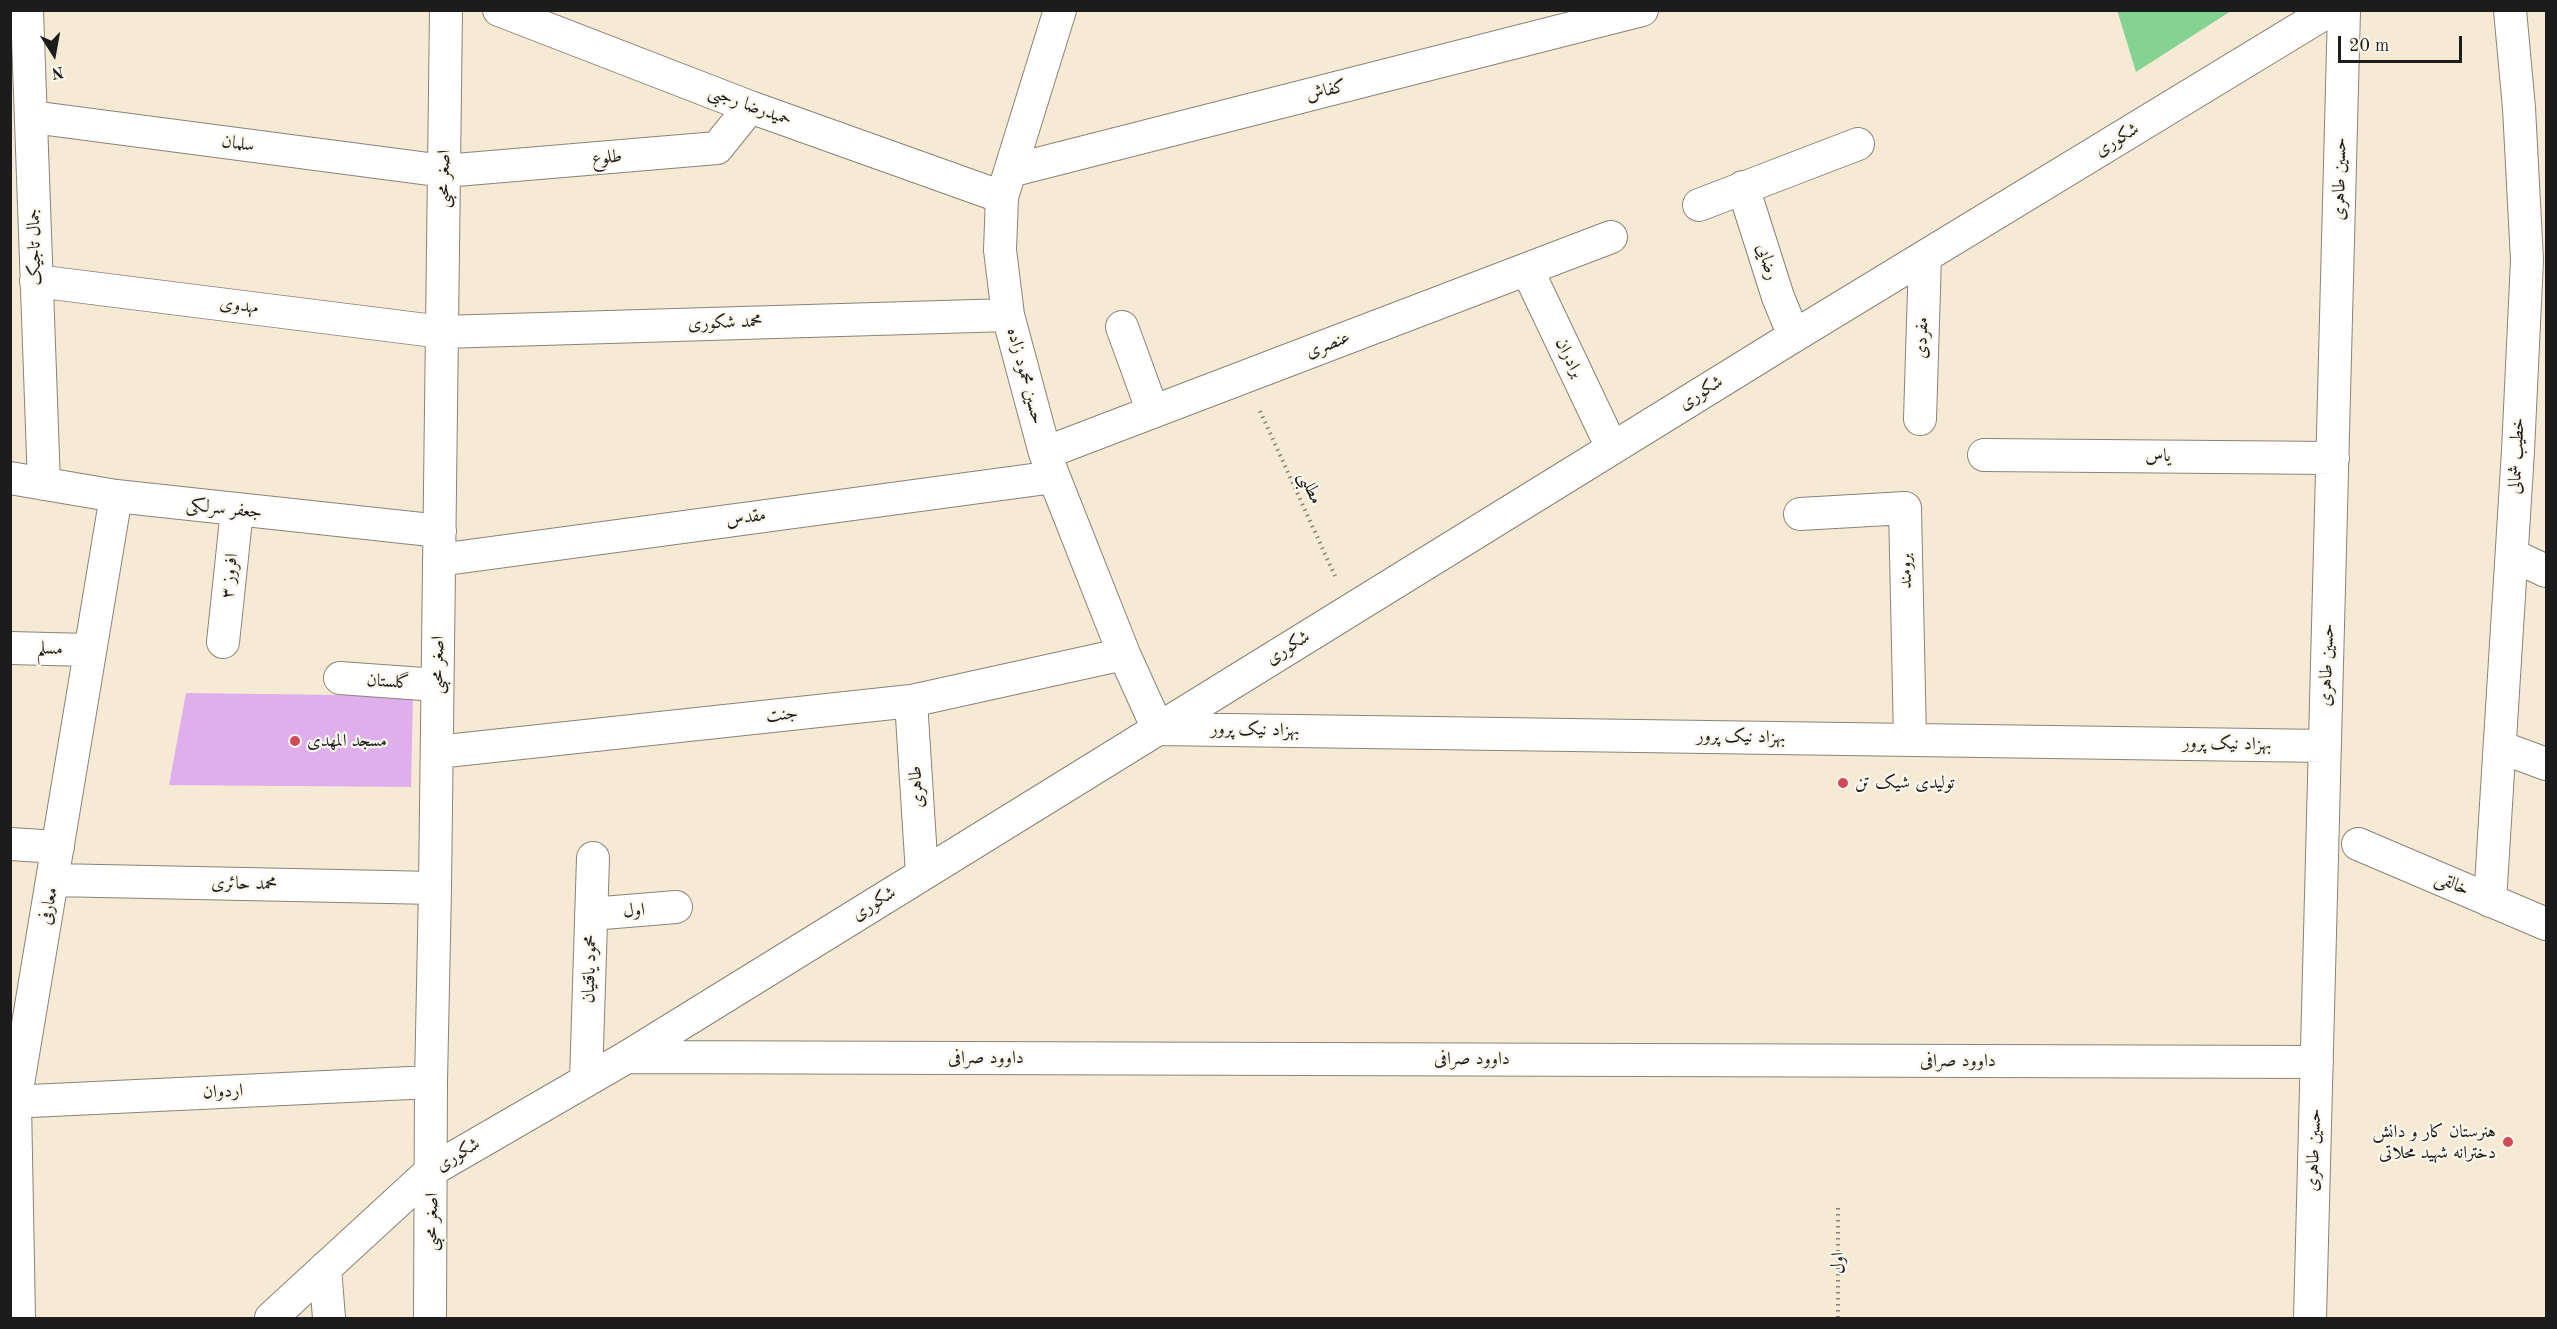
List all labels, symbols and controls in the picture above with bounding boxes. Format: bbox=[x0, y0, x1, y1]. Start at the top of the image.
north arrow bbox=[24, 24, 84, 84]
scale bar bbox=[2341, 24, 2466, 62]
text: 20 m bbox=[2349, 37, 2389, 55]
text: N bbox=[50, 63, 65, 81]
street label: کفاش bbox=[1304, 76, 1348, 106]
street label: حمیدرضا رجبی bbox=[705, 81, 795, 131]
street label: شکوری bbox=[2091, 118, 2143, 162]
street label: سلمان bbox=[220, 131, 256, 157]
street label: حسین طاهری bbox=[2328, 137, 2352, 221]
street label: طلوع bbox=[591, 146, 623, 170]
street label: اصغر محبی bbox=[433, 150, 455, 208]
street label: جمال تاجیک bbox=[24, 208, 46, 286]
street label: رضایی bbox=[1751, 241, 1783, 283]
street label: مهدوی bbox=[218, 293, 260, 319]
street label: محمد شکوری bbox=[687, 311, 763, 335]
street label: مفردی bbox=[1910, 317, 1934, 359]
street label: حسین محمود زاده bbox=[1002, 325, 1048, 427]
street label: عنصری bbox=[1303, 327, 1353, 363]
street label: برادران bbox=[1550, 334, 1588, 382]
street label: شکوری bbox=[1675, 371, 1727, 415]
street label: خطیب شمالی bbox=[2504, 417, 2530, 495]
street label: یاس bbox=[2145, 445, 2171, 467]
street label: مطلبی bbox=[1293, 468, 1327, 508]
street label: جعفر سرلکی bbox=[185, 494, 263, 524]
street label: مقدس bbox=[725, 505, 767, 531]
street label: افروز ۳ bbox=[217, 552, 243, 600]
street label: برومند bbox=[1895, 553, 1917, 589]
street label: حسین طاهری bbox=[2315, 623, 2339, 707]
street label: شکوری bbox=[1262, 626, 1314, 670]
street label: اصغر محبی bbox=[427, 636, 449, 694]
street label: مسلم bbox=[37, 638, 63, 660]
street label: گلستان bbox=[366, 670, 410, 694]
street label: جنت bbox=[765, 703, 799, 727]
street label: بهزاد نیک پرور bbox=[1210, 718, 1300, 742]
street label: بهزاد نیک پرور bbox=[1696, 725, 1786, 749]
place label: مسجد المهدی bbox=[307, 730, 387, 752]
street label: بهزاد نیک پرور bbox=[2182, 732, 2272, 756]
marker: مسجد المهدی bbox=[288, 734, 302, 748]
street label: طاهری bbox=[905, 765, 929, 809]
place label: تولیدی شیک تن bbox=[1855, 772, 1955, 794]
marker: تولیدی شیک تن bbox=[1836, 776, 1850, 790]
street label: خالقی bbox=[2432, 867, 2472, 901]
street label: محمد حائری bbox=[211, 873, 277, 895]
street label: شکوری bbox=[848, 882, 900, 926]
street label: معارفی bbox=[35, 886, 63, 926]
street label: اول bbox=[622, 899, 646, 923]
street label: محمود یاقتیان bbox=[578, 934, 602, 1004]
street label: داوود صرافی bbox=[948, 1047, 1024, 1069]
street label: داوود صرافی bbox=[1434, 1048, 1510, 1070]
street label: داوود صرافی bbox=[1920, 1050, 1996, 1072]
street label: اردوان bbox=[202, 1080, 244, 1104]
street label: حسین طاهری bbox=[2302, 1108, 2326, 1192]
place label: هنرستان کار و دانش دخترانه شهید محلاتی bbox=[2372, 1121, 2496, 1164]
street label: شکوری bbox=[432, 1133, 484, 1177]
marker: هنرستان کار و دانش دخترانه شهید محلاتی bbox=[2501, 1135, 2515, 1149]
street label: اصغر محبی bbox=[421, 1193, 443, 1251]
street label: اول bbox=[1827, 1252, 1849, 1274]

